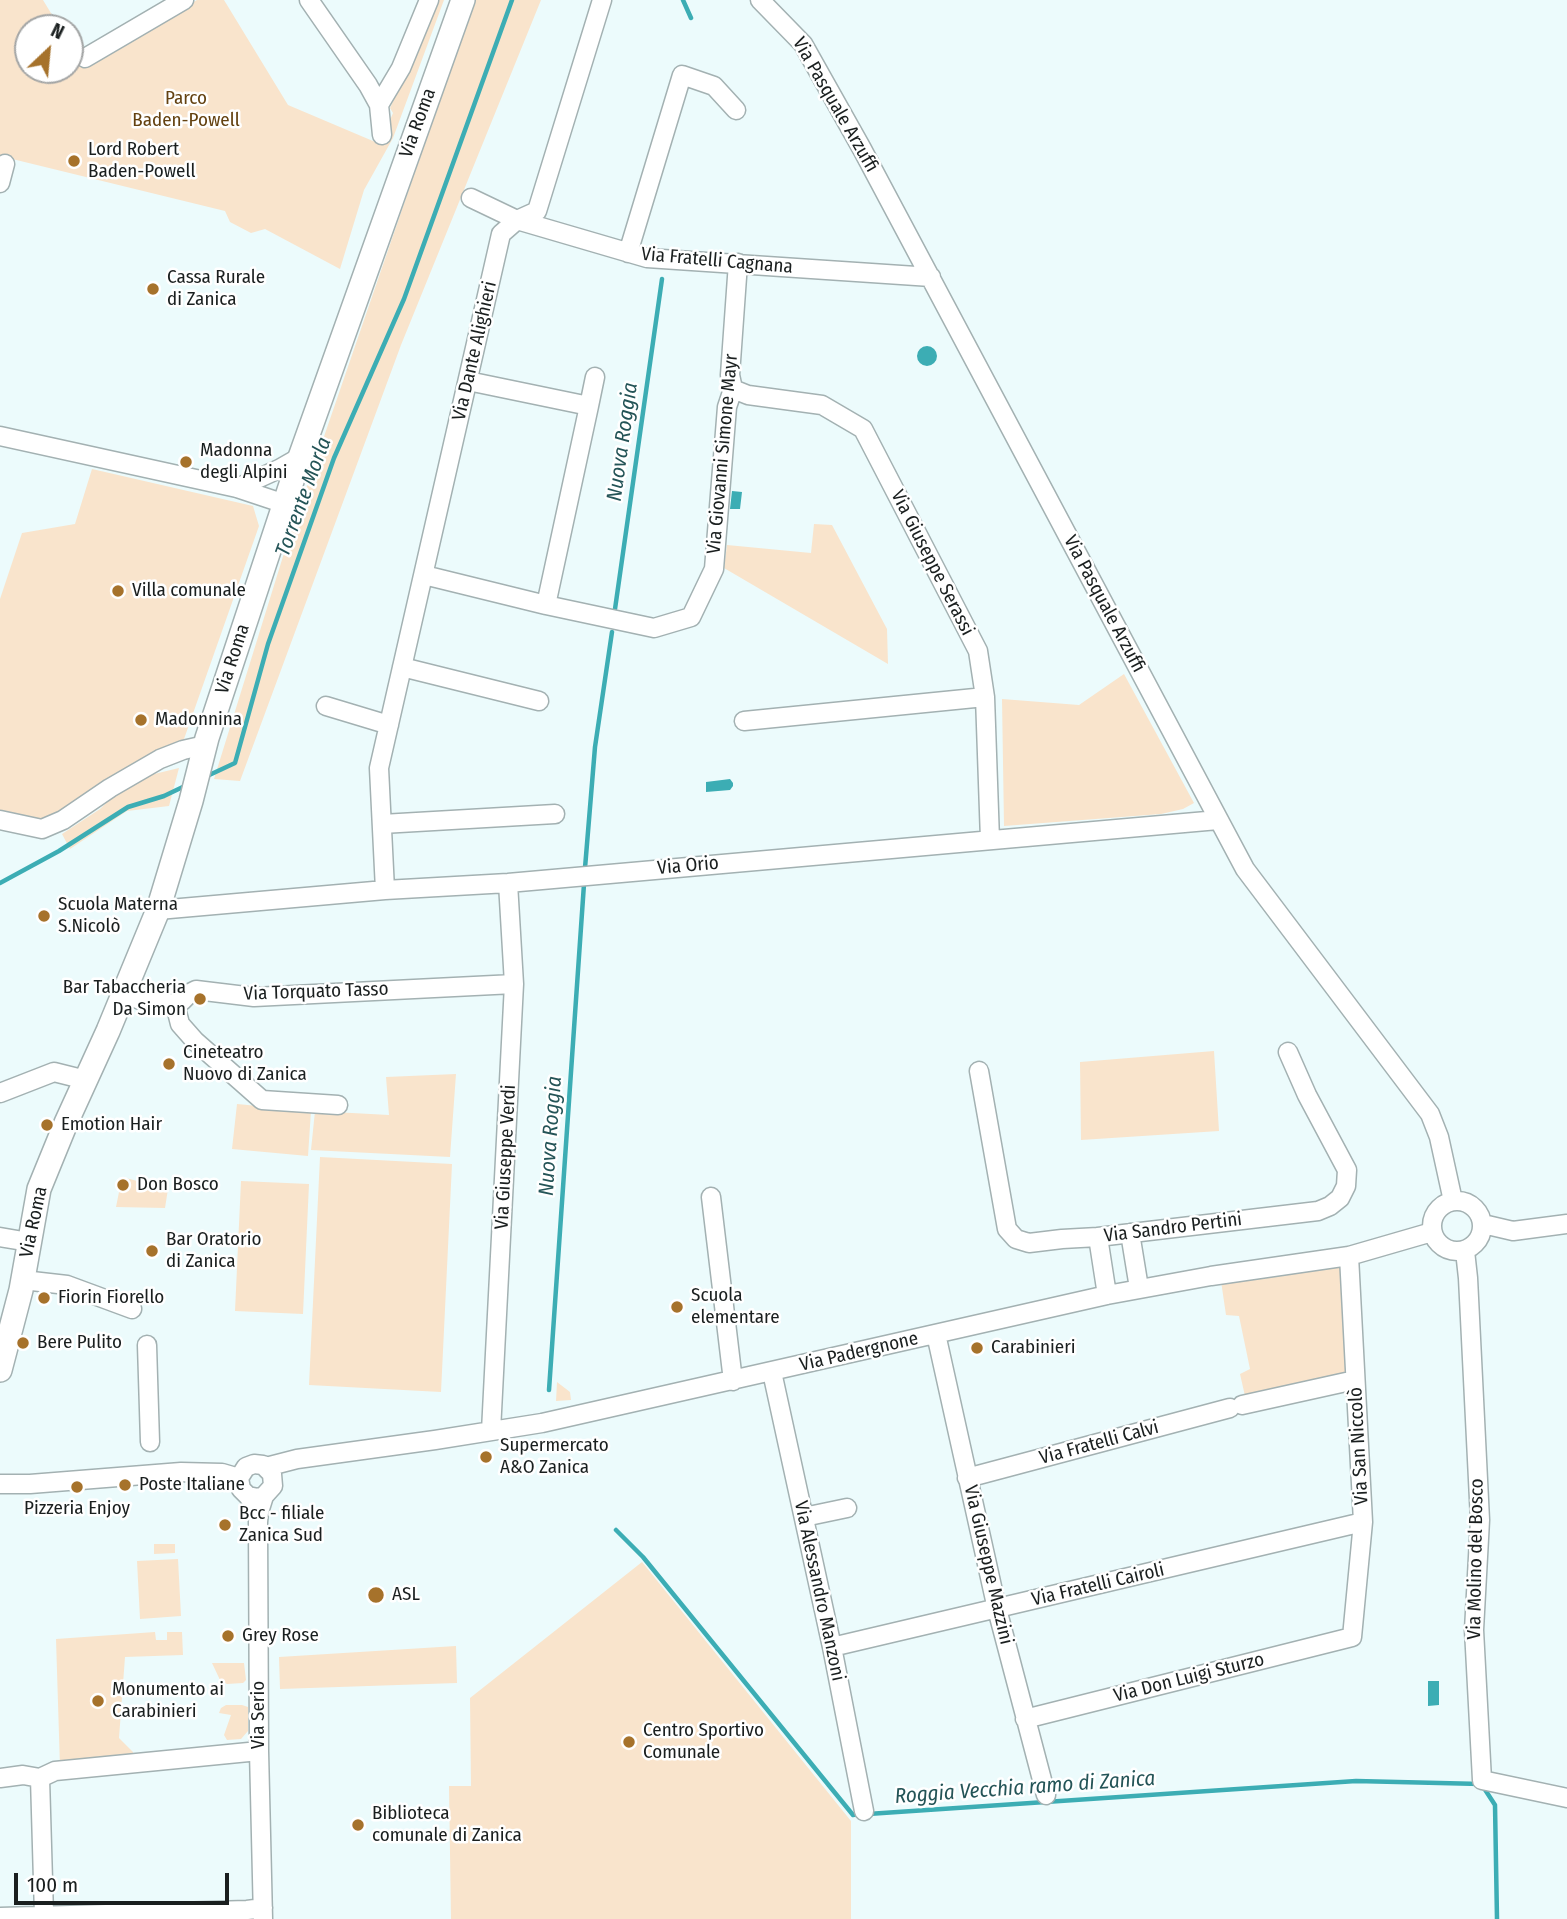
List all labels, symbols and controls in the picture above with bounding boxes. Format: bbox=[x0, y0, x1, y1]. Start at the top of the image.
north arrow bbox=[14, 14, 84, 84]
text: N bbox=[47, 19, 68, 44]
street label: Via Pasquale Arzuffi bbox=[787, 33, 883, 177]
street label: Via Roma bbox=[395, 85, 441, 161]
park label: Parco Baden-Powell bbox=[132, 88, 240, 132]
place label: Lord Robert Baden-Powell bbox=[88, 139, 196, 183]
marker: Lord Robert Baden-Powell bbox=[66, 153, 82, 169]
street label: Via Fratelli Cagnana bbox=[640, 243, 794, 279]
place label: Cassa Rurale di Zanica bbox=[167, 267, 265, 311]
street label: Via Dante Alighieri bbox=[448, 279, 502, 423]
marker: Cassa Rurale di Zanica bbox=[145, 281, 161, 297]
street label: Via Giovanni Simone Mayr bbox=[703, 353, 743, 555]
water label: Nuova Roggia bbox=[602, 381, 644, 503]
water label: Torrente Morla bbox=[271, 434, 337, 560]
place label: Madonna degli Alpini bbox=[200, 440, 287, 484]
marker: Madonna degli Alpini bbox=[178, 454, 194, 470]
street label: Via Giuseppe Serassi bbox=[885, 486, 979, 640]
street label: Via Pasquale Arzuffi bbox=[1058, 532, 1150, 676]
place label: Villa comunale bbox=[132, 580, 246, 602]
marker: Villa comunale bbox=[110, 583, 126, 599]
street label: Via Roma bbox=[211, 621, 255, 697]
place label: Madonnina bbox=[155, 709, 242, 731]
marker: Madonnina bbox=[133, 712, 149, 728]
street label: Via Orio bbox=[656, 852, 720, 880]
place label: Scuola Materna S.Nicolò bbox=[58, 894, 178, 938]
marker: Scuola Materna S.Nicolò bbox=[36, 908, 52, 924]
place label: Bar Tabaccheria Da Simon bbox=[63, 977, 186, 1021]
street label: Via Torquato Tasso bbox=[243, 978, 389, 1006]
marker: Bar Tabaccheria Da Simon bbox=[192, 991, 208, 1007]
place label: Cineteatro Nuovo di Zanica bbox=[183, 1042, 307, 1086]
marker: Cineteatro Nuovo di Zanica bbox=[161, 1056, 177, 1072]
water label: Nuova Roggia bbox=[534, 1075, 568, 1197]
street label: Via Giuseppe Verdi bbox=[491, 1084, 521, 1230]
place label: Emotion Hair bbox=[61, 1114, 162, 1136]
marker: Emotion Hair bbox=[39, 1117, 55, 1133]
place label: Don Bosco bbox=[137, 1174, 219, 1196]
marker: Don Bosco bbox=[115, 1177, 131, 1193]
street label: Via Roma bbox=[15, 1184, 53, 1260]
street label: Via Sandro Pertini bbox=[1103, 1208, 1243, 1248]
place label: Bar Oratorio di Zanica bbox=[166, 1229, 261, 1273]
marker: Bar Oratorio di Zanica bbox=[144, 1243, 160, 1259]
place label: Scuola elementare bbox=[691, 1285, 780, 1329]
place label: Fiorin Fiorello bbox=[58, 1287, 164, 1309]
marker: Fiorin Fiorello bbox=[36, 1290, 52, 1306]
marker: Scuola elementare bbox=[669, 1299, 685, 1315]
street label: Via Padergnone bbox=[798, 1327, 920, 1377]
place label: Bere Pulito bbox=[37, 1332, 122, 1354]
marker: Bere Pulito bbox=[15, 1335, 31, 1351]
place label: Carabinieri bbox=[991, 1337, 1076, 1359]
marker: Carabinieri bbox=[969, 1340, 985, 1356]
street label: Via San Niccolò bbox=[1345, 1386, 1373, 1506]
street label: Via Fratelli Calvi bbox=[1037, 1416, 1161, 1470]
place label: Supermercato A&O Zanica bbox=[500, 1435, 609, 1479]
marker: Supermercato A&O Zanica bbox=[478, 1449, 494, 1465]
place label: Poste Italiane bbox=[139, 1474, 245, 1496]
marker: Poste Italiane bbox=[117, 1477, 133, 1493]
street label: Via Molino del Bosco bbox=[1463, 1478, 1489, 1640]
marker: Pizzeria Enjoy bbox=[69, 1479, 85, 1495]
street label: Via Giuseppe Mazzini bbox=[959, 1483, 1017, 1647]
place label: Pizzeria Enjoy bbox=[24, 1498, 130, 1520]
street label: Via Alessandro Manzoni bbox=[789, 1499, 849, 1683]
place label: Bcc - filiale Zanica Sud bbox=[239, 1503, 324, 1547]
marker: Bcc - filiale Zanica Sud bbox=[217, 1517, 233, 1533]
street label: Via Fratelli Cairoli bbox=[1030, 1559, 1166, 1611]
place label: ASL bbox=[392, 1584, 420, 1606]
marker: ASL bbox=[366, 1585, 386, 1605]
place label: Grey Rose bbox=[242, 1625, 319, 1647]
marker: Grey Rose bbox=[220, 1628, 236, 1644]
street label: Via Don Luigi Sturzo bbox=[1111, 1648, 1267, 1708]
place label: Monumento ai Carabinieri bbox=[112, 1679, 224, 1723]
street label: Via Serio bbox=[248, 1681, 270, 1749]
marker: Monumento ai Carabinieri bbox=[90, 1693, 106, 1709]
place label: Centro Sportivo Comunale bbox=[643, 1720, 764, 1764]
marker: Centro Sportivo Comunale bbox=[621, 1734, 637, 1750]
water label: Roggia Vecchia ramo di Zanica bbox=[894, 1766, 1156, 1810]
place label: Biblioteca comunale di Zanica bbox=[372, 1803, 522, 1847]
marker: Biblioteca comunale di Zanica bbox=[350, 1817, 366, 1833]
scale bar bbox=[18, 1860, 233, 1904]
text: 100 m bbox=[27, 1872, 78, 1898]

